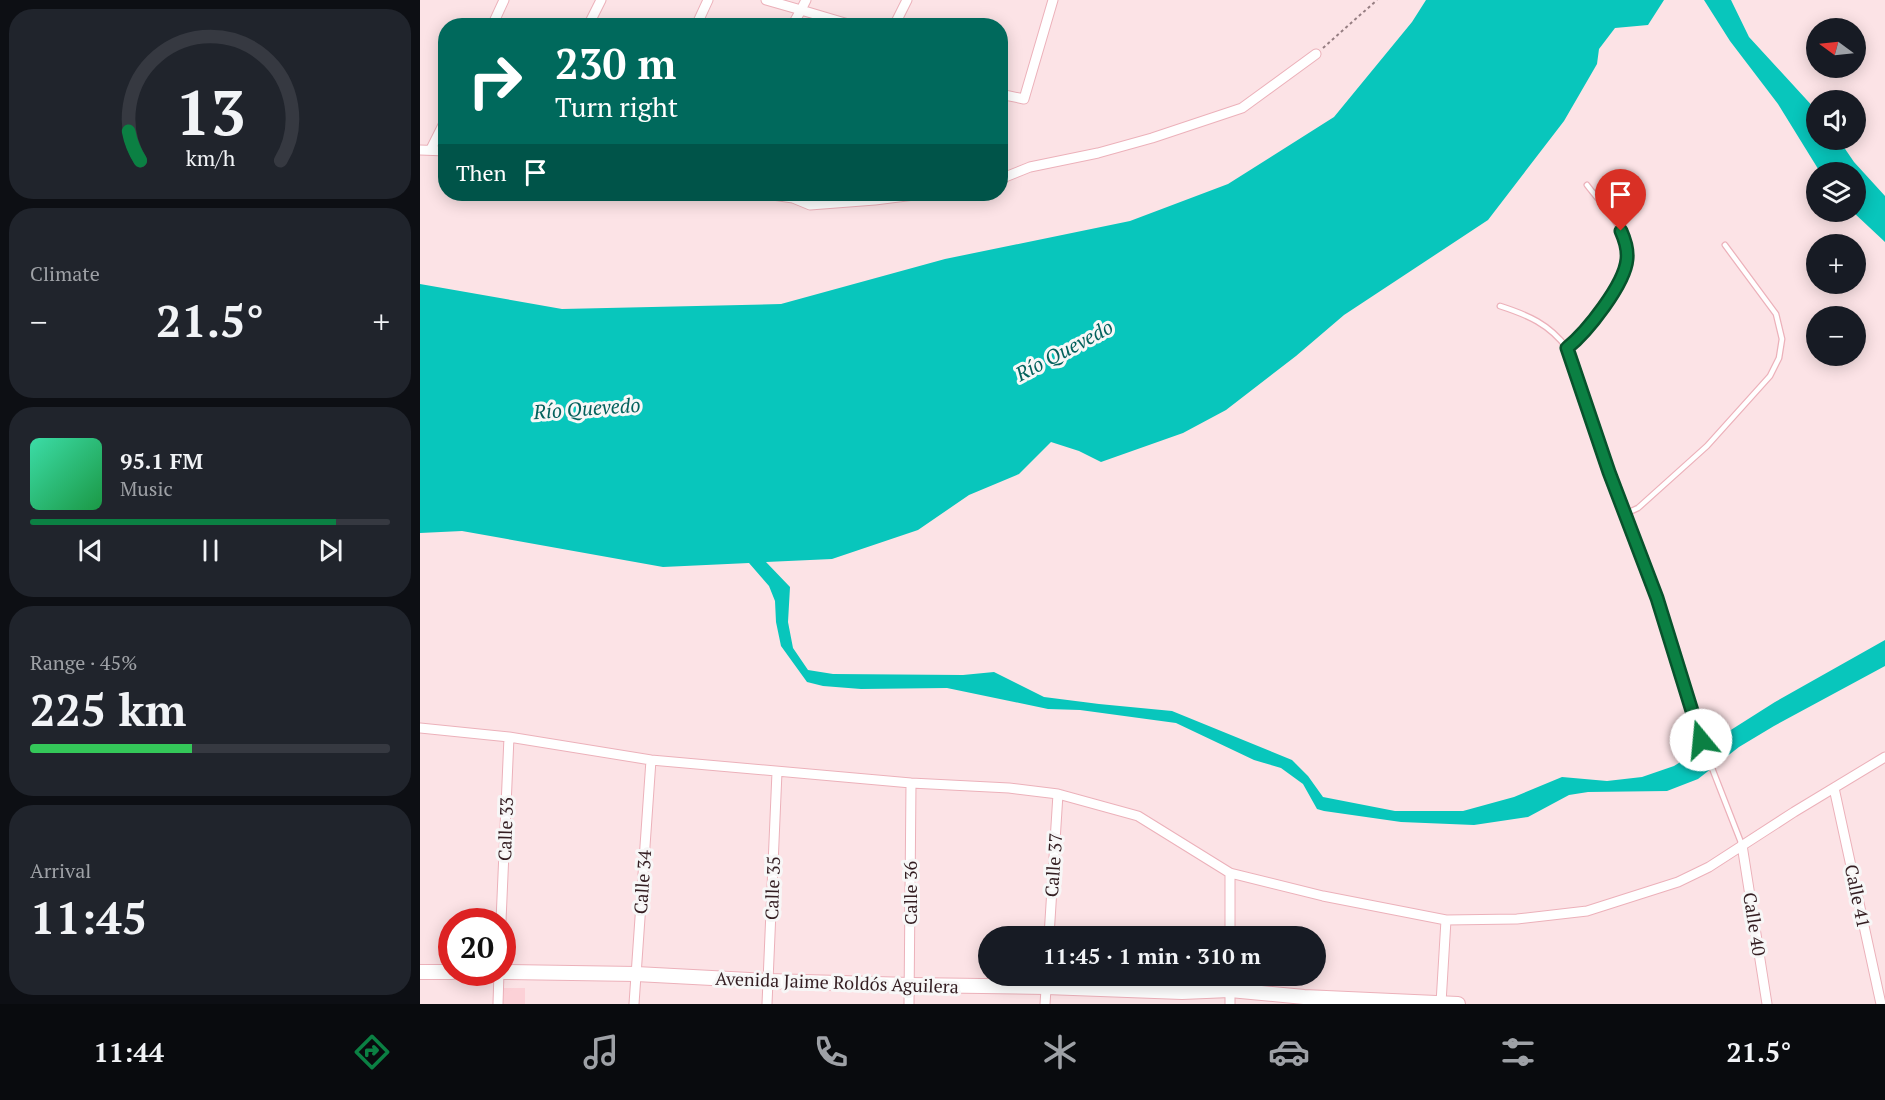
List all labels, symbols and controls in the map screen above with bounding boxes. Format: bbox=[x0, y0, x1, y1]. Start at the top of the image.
north arrow bbox=[1806, 18, 1866, 78]
map controls bbox=[1806, 18, 1866, 366]
text: 230 m bbox=[555, 35, 676, 91]
icon: right bbox=[456, 42, 534, 120]
text: 13 bbox=[175, 70, 245, 153]
text: Turn right bbox=[555, 89, 678, 125]
button: sound bbox=[1806, 90, 1866, 150]
text: km/h bbox=[185, 144, 235, 172]
icon: arrive bbox=[519, 156, 552, 189]
text: Then bbox=[456, 158, 507, 187]
button: layers bbox=[1806, 162, 1866, 222]
pin bbox=[1595, 169, 1646, 231]
icon: arrive bbox=[1604, 178, 1637, 211]
button: + bbox=[1806, 234, 1866, 294]
text: Climate bbox=[30, 260, 100, 287]
text: 21.5° bbox=[156, 290, 264, 350]
text: − bbox=[30, 300, 48, 343]
text: + bbox=[372, 300, 390, 343]
button: − bbox=[1806, 306, 1866, 366]
water label: Río Quevedo bbox=[1010, 313, 1118, 388]
water label: Río Quevedo bbox=[532, 391, 641, 425]
text: 95.1 FM bbox=[120, 446, 203, 475]
text: Music bbox=[120, 475, 173, 502]
icon: previous bbox=[74, 534, 107, 567]
icon: pause bbox=[194, 534, 227, 567]
icon: next bbox=[314, 534, 347, 567]
text: Range · 45% bbox=[30, 649, 137, 676]
text: 225 km bbox=[30, 679, 186, 739]
position arrow bbox=[1669, 708, 1733, 772]
street label: Calle 33 bbox=[492, 797, 518, 861]
street label: Calle 37 bbox=[1039, 832, 1067, 898]
street label: Calle 34 bbox=[628, 849, 656, 915]
street label: Calle 35 bbox=[759, 856, 785, 920]
text: Arrival bbox=[30, 857, 91, 884]
street label: Calle 36 bbox=[898, 861, 922, 925]
street label: Calle 41 bbox=[1840, 862, 1876, 930]
text: 11:45 bbox=[30, 887, 147, 947]
street label: Calle 40 bbox=[1738, 890, 1772, 958]
speed limit sign: 20 bbox=[438, 908, 516, 986]
text: 11:45 · 1 min · 310 m bbox=[1043, 941, 1261, 970]
street label: Avenida Jaime Roldós Aguilera bbox=[715, 966, 959, 998]
icon: directions bbox=[351, 1031, 393, 1073]
icon: music bbox=[580, 1031, 622, 1073]
icon: phone bbox=[810, 1031, 852, 1073]
icon: climate bbox=[1039, 1031, 1081, 1073]
icon: car bbox=[1268, 1031, 1310, 1073]
icon: filters bbox=[1497, 1031, 1539, 1073]
text: 11:44 bbox=[94, 1034, 164, 1070]
text: 21.5° bbox=[1726, 1034, 1791, 1070]

